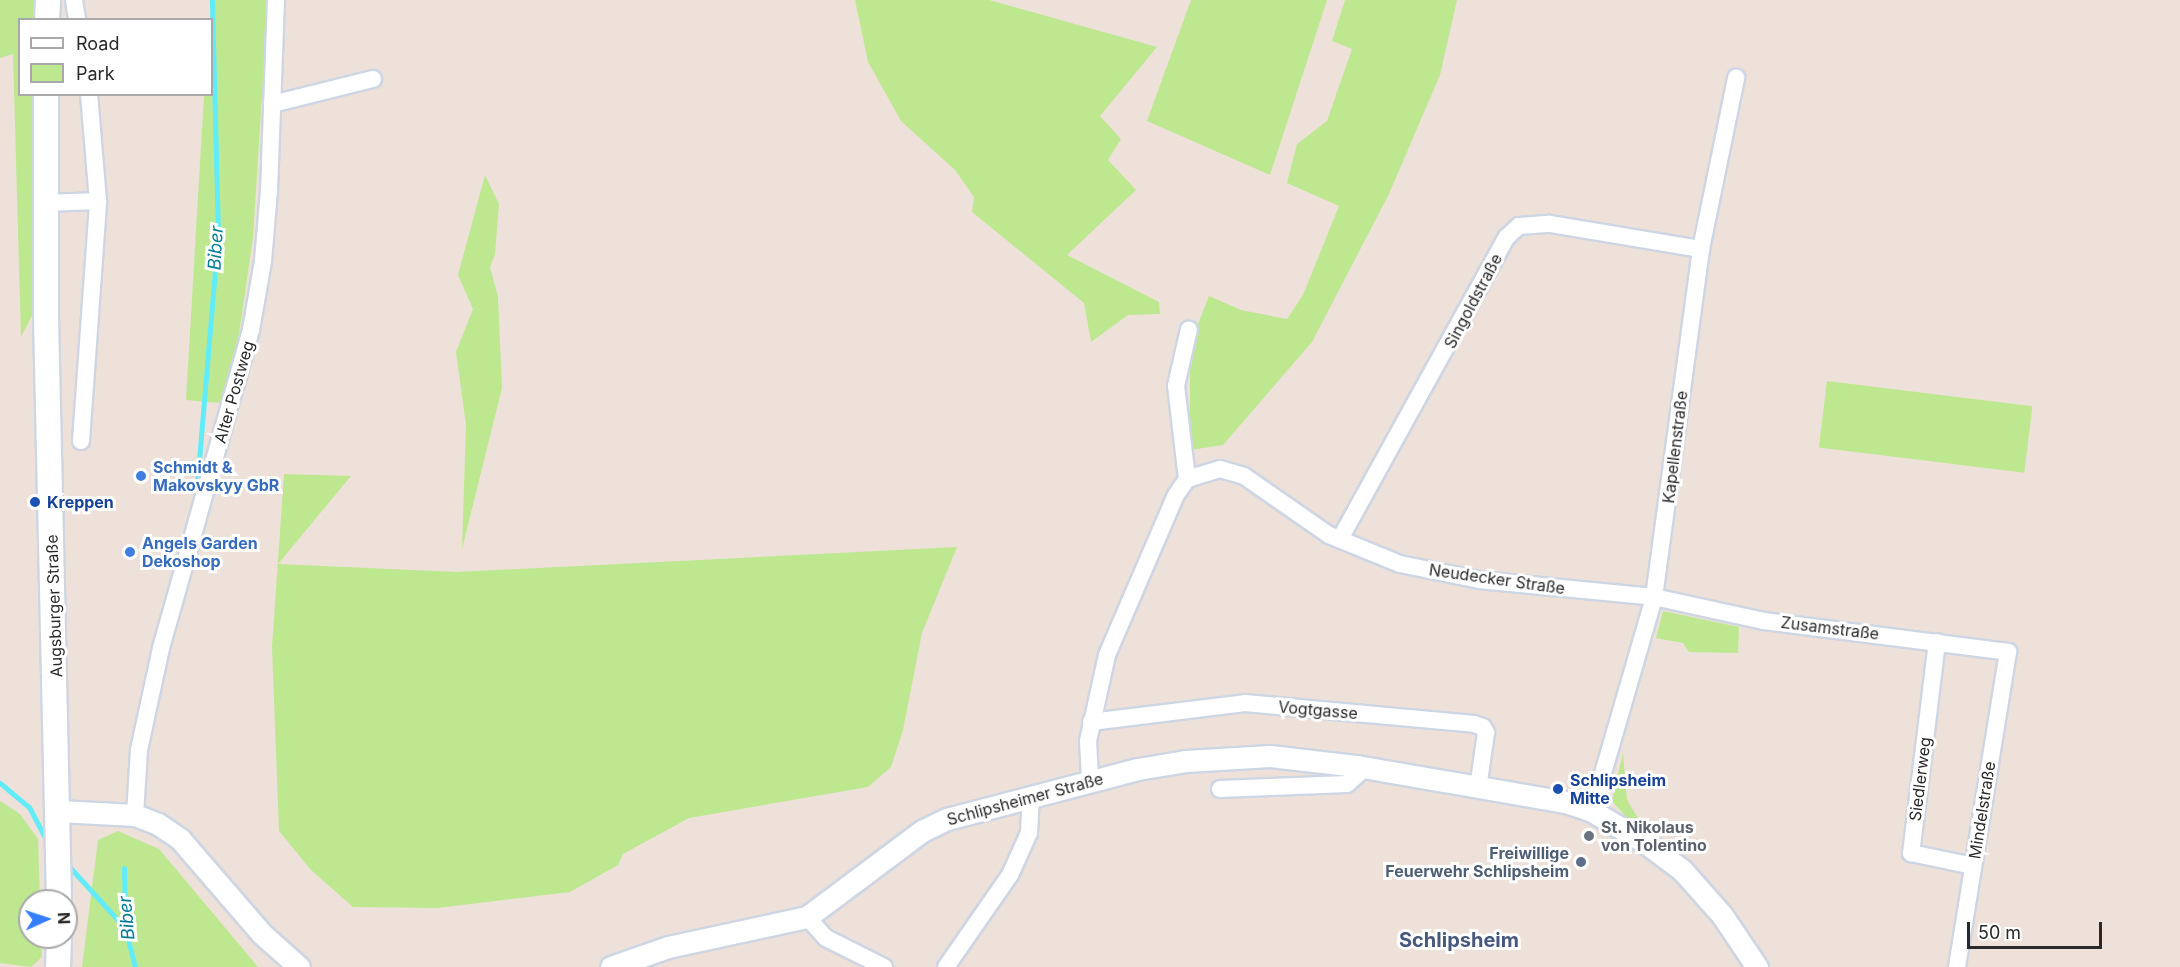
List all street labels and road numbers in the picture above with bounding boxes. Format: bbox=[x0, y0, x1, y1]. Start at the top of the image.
street label: Singoldstraße bbox=[1440, 250, 1506, 352]
street label: Alter Postweg bbox=[210, 339, 258, 445]
street label: Kapellenstraße bbox=[1659, 390, 1691, 504]
street label: Augsburger Straße bbox=[42, 534, 66, 678]
street label: Neudecker Straße bbox=[1428, 560, 1566, 598]
street label: Zusamstraße bbox=[1780, 612, 1880, 644]
street label: Vogtgasse bbox=[1277, 697, 1359, 723]
street label: Siedlerweg bbox=[1905, 736, 1935, 822]
street label: Mindelstraße bbox=[1965, 760, 1999, 860]
street label: Schlipsheimer Straße bbox=[945, 769, 1105, 829]

